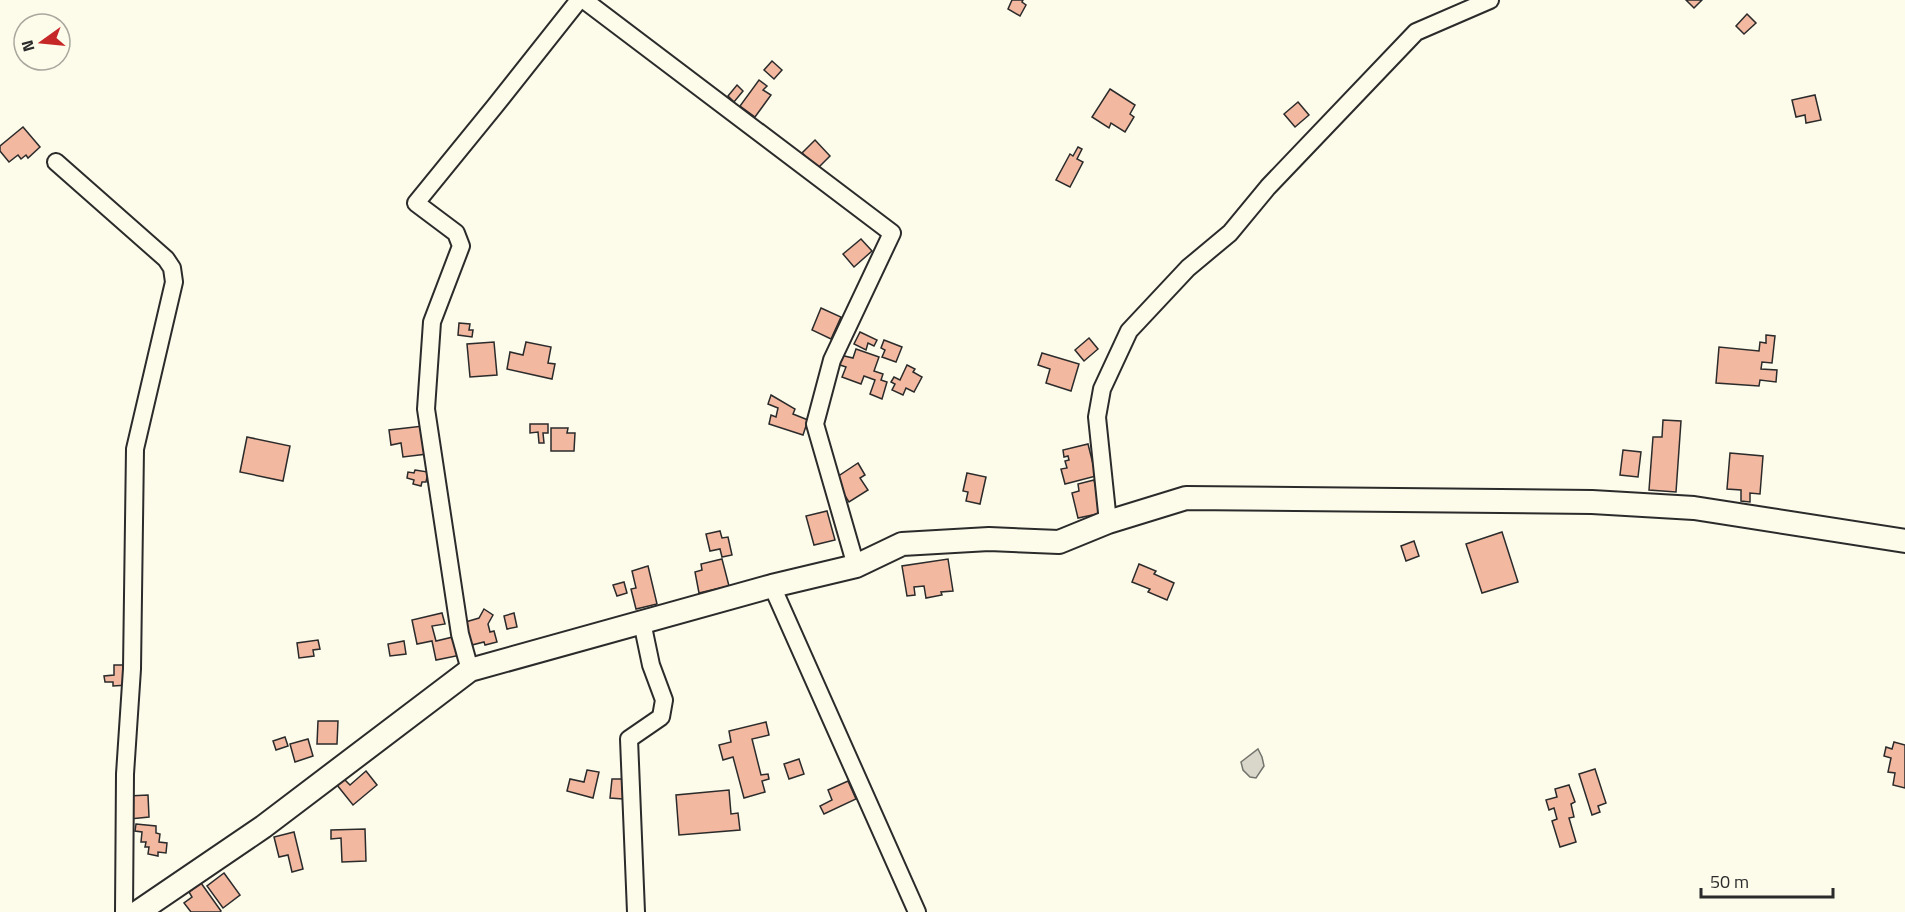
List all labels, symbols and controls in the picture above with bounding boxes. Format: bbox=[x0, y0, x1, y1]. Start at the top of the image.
north arrow bbox=[12, 12, 72, 72]
text: N bbox=[14, 37, 41, 54]
scale bar bbox=[1701, 861, 1833, 899]
text: 50 m bbox=[1710, 868, 1749, 895]

